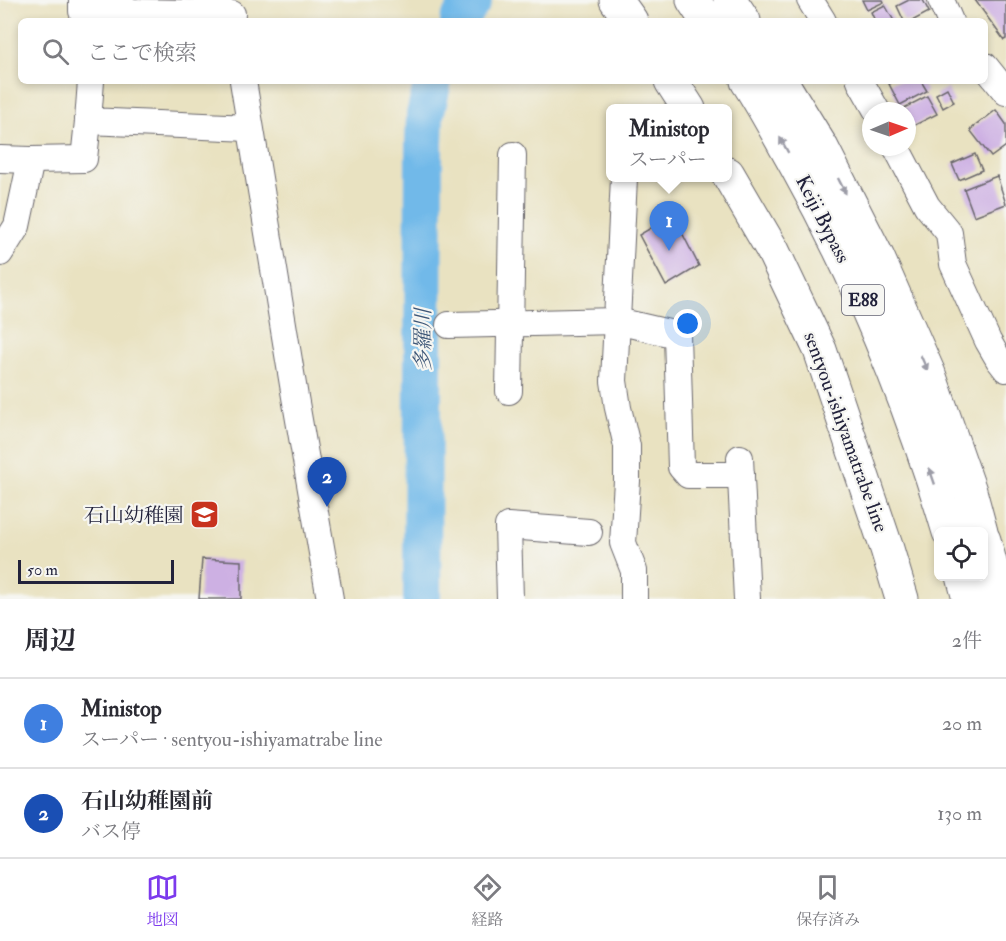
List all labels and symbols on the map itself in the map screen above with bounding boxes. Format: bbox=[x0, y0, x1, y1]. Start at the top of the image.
north arrow bbox=[862, 102, 916, 156]
one-way arrow bbox=[779, 136, 789, 153]
street label: Keiji Bypass bbox=[789, 171, 856, 268]
one-way arrow bbox=[837, 178, 846, 195]
pin: 1 bbox=[650, 202, 688, 251]
road number: E88 bbox=[842, 285, 884, 315]
water label: 多羅川 bbox=[410, 307, 437, 372]
your location bbox=[673, 309, 702, 338]
street label: sentyou-ishiyamatrabe line bbox=[798, 328, 894, 536]
one-way arrow bbox=[919, 355, 929, 373]
pin: 2 bbox=[308, 458, 346, 507]
one-way arrow bbox=[927, 467, 936, 485]
school or university icon: 石山幼稚園 bbox=[189, 499, 221, 531]
place label: 石山幼稚園 bbox=[84, 503, 184, 528]
scale bar bbox=[18, 557, 174, 584]

